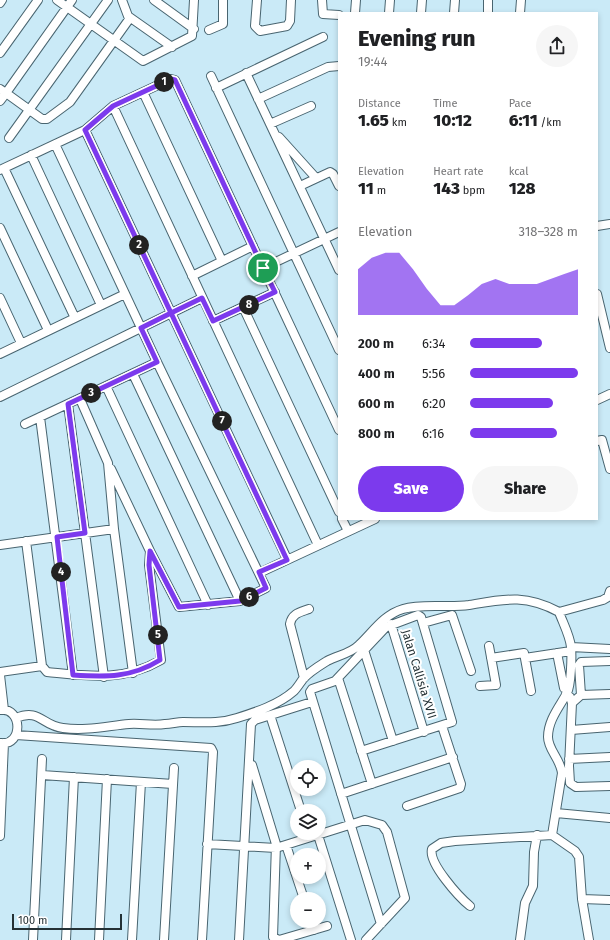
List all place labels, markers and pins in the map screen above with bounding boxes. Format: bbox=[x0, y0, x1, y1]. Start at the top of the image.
pin: 1 bbox=[154, 72, 174, 92]
pin: 2 bbox=[129, 235, 149, 255]
pin bbox=[246, 251, 280, 285]
pin: 8 bbox=[239, 295, 259, 315]
pin: 3 bbox=[81, 383, 101, 403]
pin: 7 bbox=[212, 411, 232, 431]
pin: 4 bbox=[51, 562, 71, 582]
pin: 6 bbox=[239, 587, 259, 607]
pin: 5 bbox=[148, 625, 168, 645]

